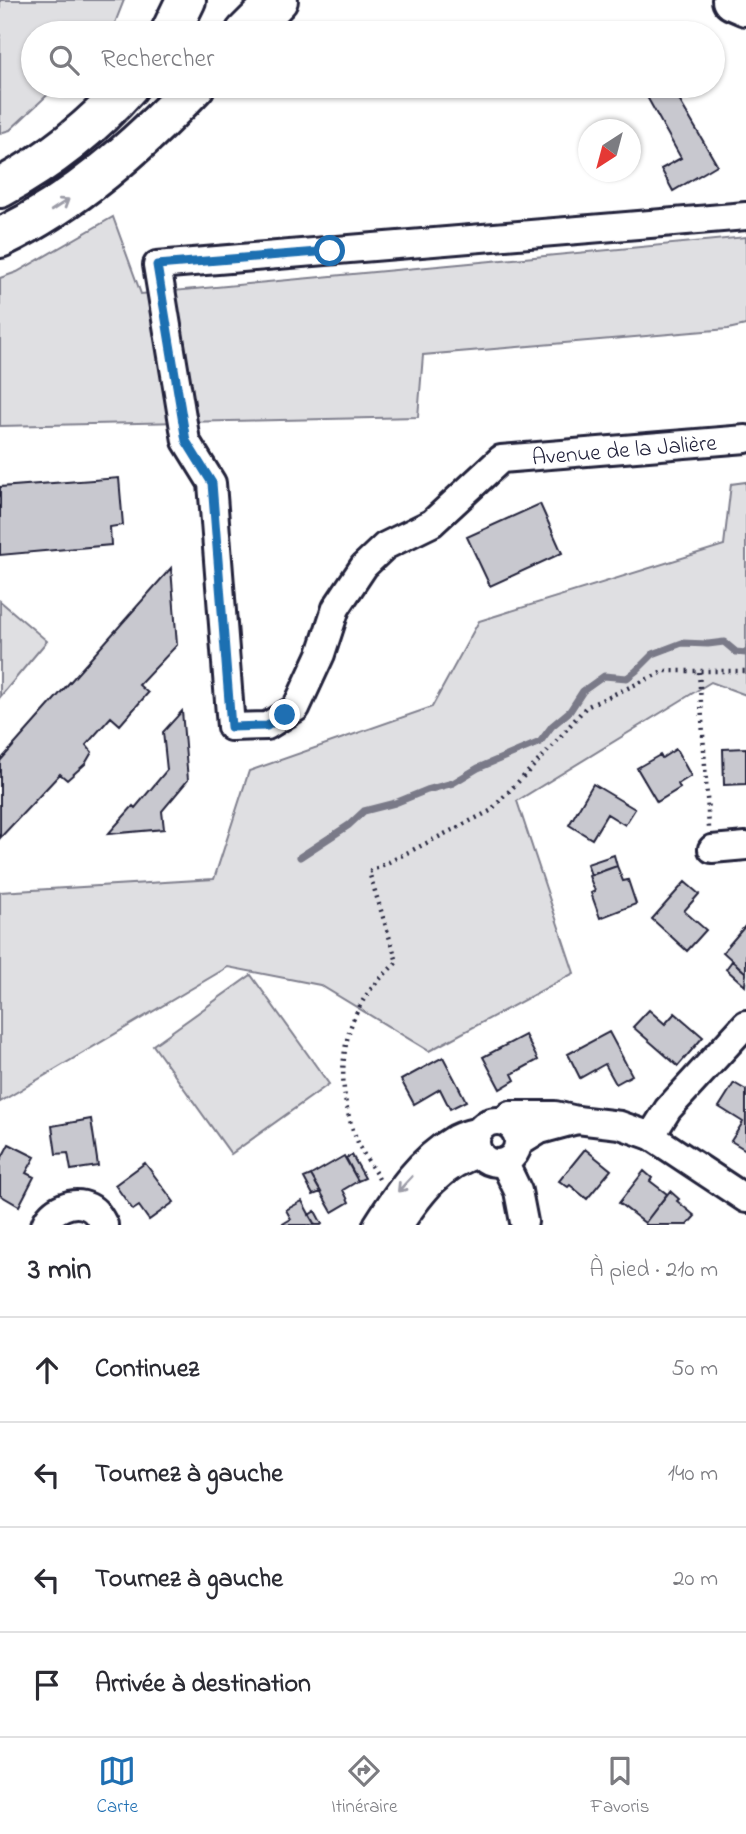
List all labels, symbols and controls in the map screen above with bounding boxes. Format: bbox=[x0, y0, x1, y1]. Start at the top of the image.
search box bbox=[21, 21, 725, 98]
icon: search bbox=[45, 41, 83, 79]
text: Rechercher bbox=[101, 41, 214, 79]
north arrow bbox=[578, 119, 641, 182]
one-way arrow bbox=[49, 198, 69, 212]
route start bbox=[314, 235, 345, 266]
street label: Avenue de la Jalière bbox=[531, 427, 719, 475]
route end bbox=[269, 699, 300, 730]
one-way arrow bbox=[397, 1175, 414, 1192]
text: 3 min bbox=[28, 1249, 91, 1293]
text: À pied · 210 m bbox=[590, 1254, 718, 1287]
icon: ahead bbox=[28, 1351, 66, 1389]
text: Continuez bbox=[95, 1351, 199, 1389]
text: 50 m bbox=[671, 1353, 718, 1386]
icon: left bbox=[28, 1456, 66, 1494]
text: Tournez à gauche bbox=[95, 1456, 283, 1494]
text: 140 m bbox=[668, 1458, 718, 1491]
icon: left bbox=[28, 1561, 66, 1599]
text: Tournez à gauche bbox=[95, 1561, 283, 1599]
text: 20 m bbox=[673, 1563, 718, 1596]
icon: arrive bbox=[28, 1666, 66, 1704]
text: Arrivée à destination bbox=[95, 1666, 311, 1704]
tab: Carte bbox=[97, 1752, 138, 1821]
tab: Itinéraire bbox=[331, 1752, 397, 1821]
tab: Favoris bbox=[591, 1752, 649, 1821]

